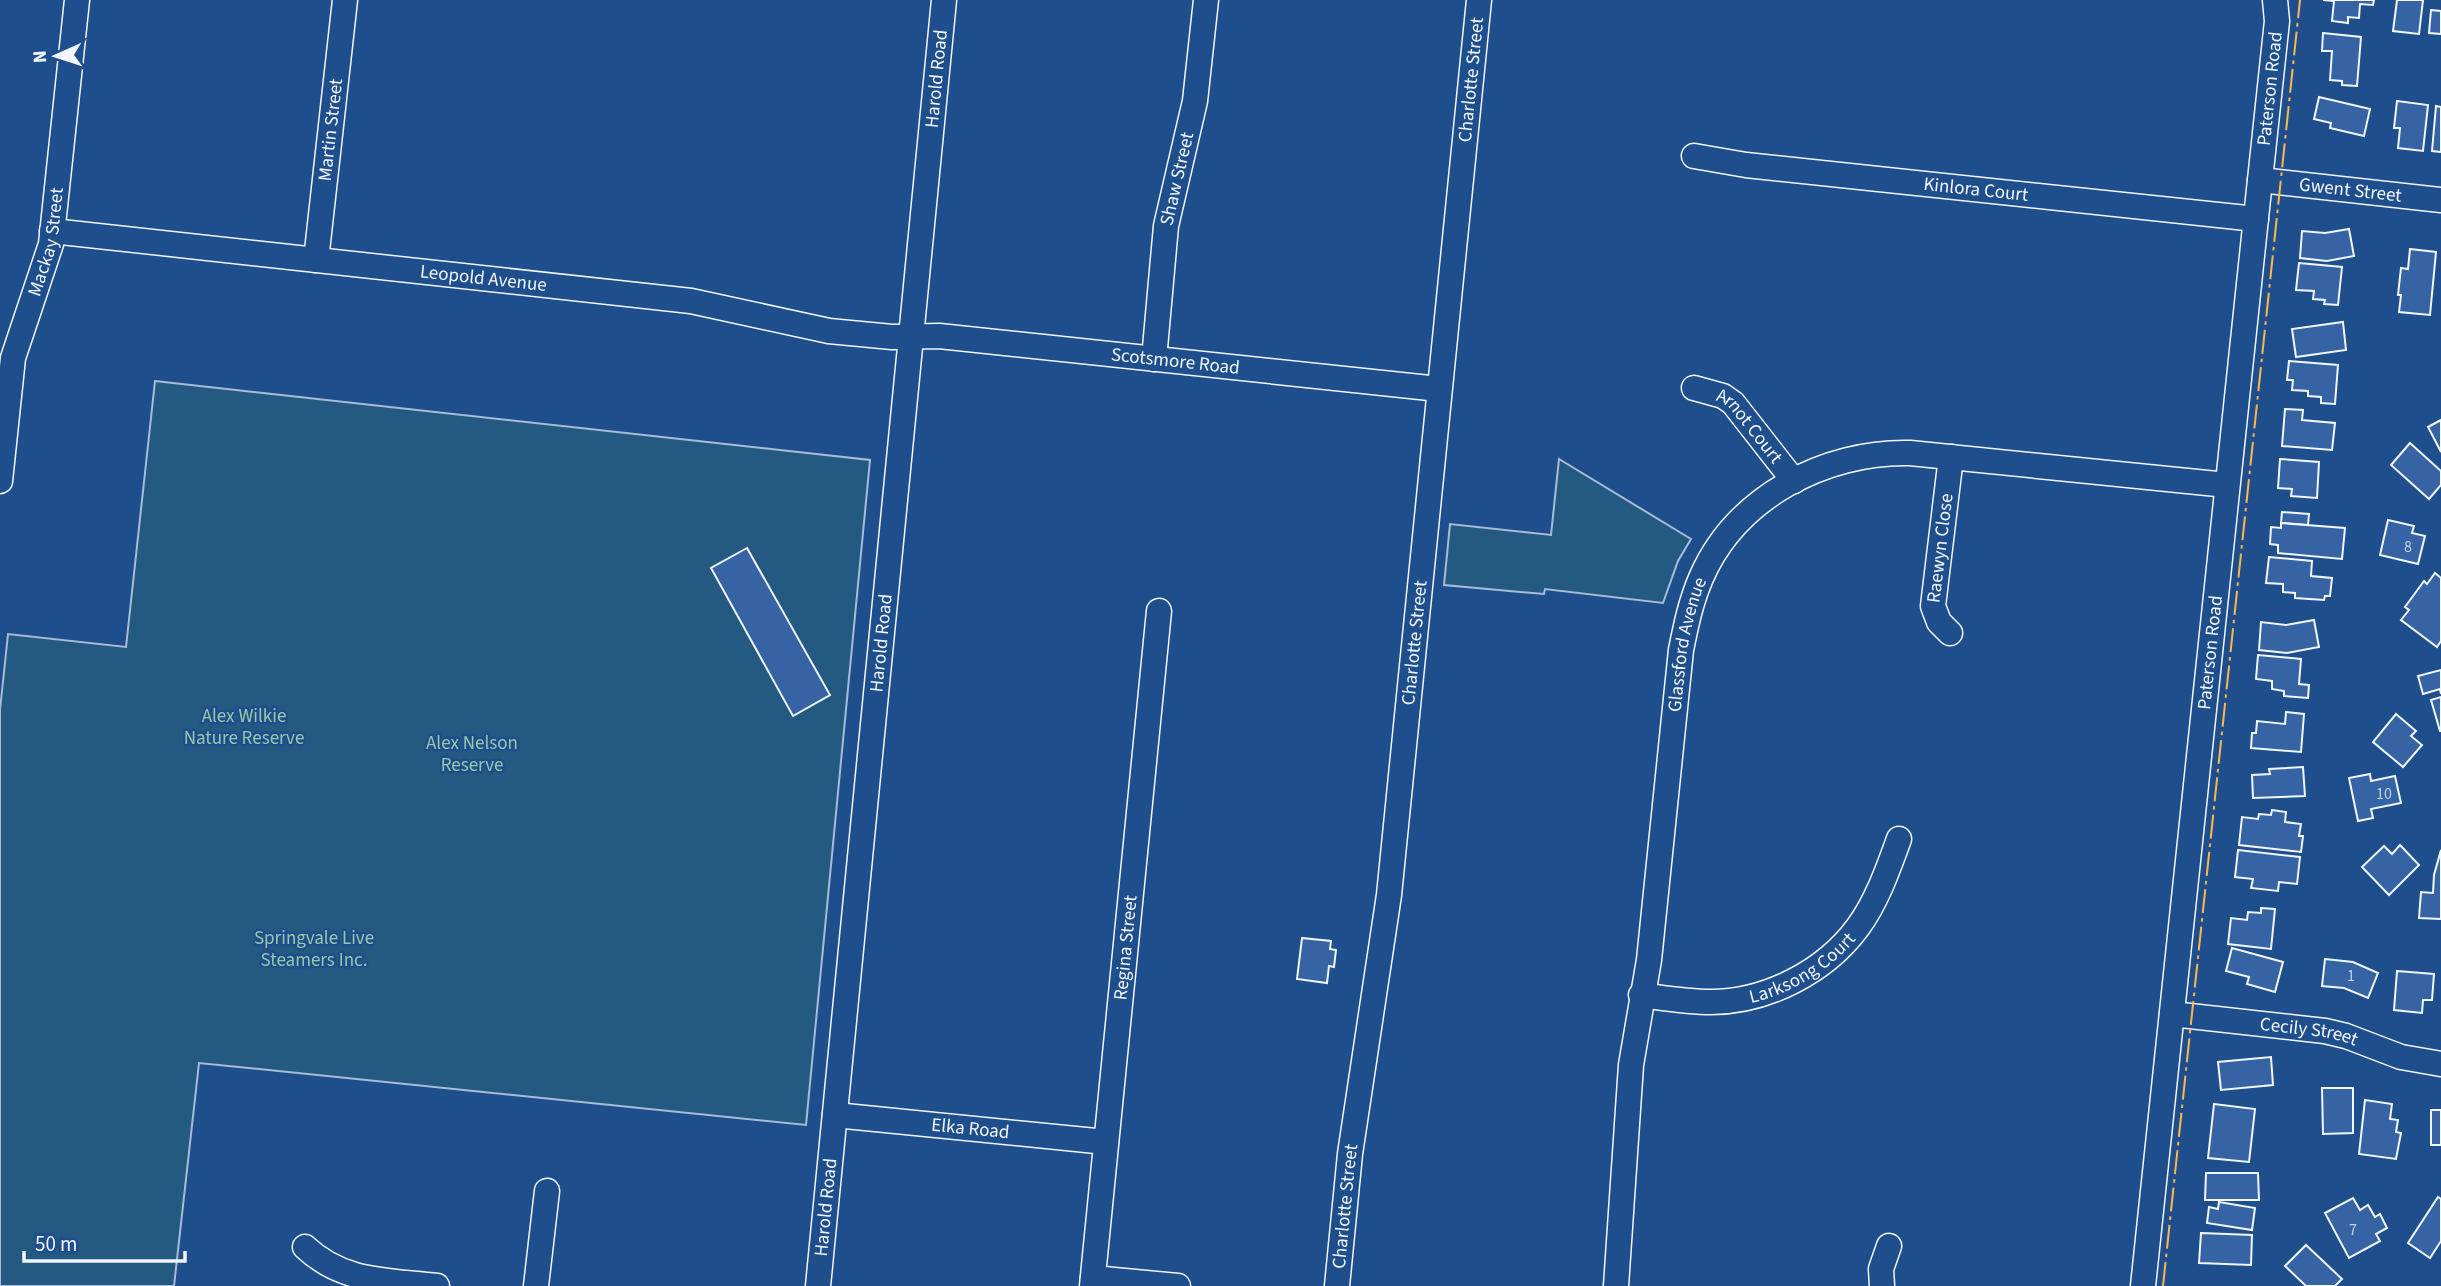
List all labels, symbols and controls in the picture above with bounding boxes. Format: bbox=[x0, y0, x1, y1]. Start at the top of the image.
street label: Charlotte Street bbox=[1451, 15, 1491, 143]
north arrow bbox=[21, 21, 91, 91]
street label: Harold Road bbox=[918, 28, 955, 129]
street label: Paterson Road bbox=[2250, 30, 2289, 147]
text: N bbox=[27, 50, 54, 64]
street label: Martin Street bbox=[311, 77, 350, 182]
street label: Shaw Street bbox=[1153, 129, 1201, 228]
street label: Kinlora Court bbox=[1922, 170, 2030, 208]
street label: Gwent Street bbox=[2298, 171, 2404, 209]
street label: Mackay Street bbox=[21, 186, 70, 300]
street label: Leopold Avenue bbox=[419, 258, 548, 299]
street label: Scotsmore Road bbox=[1110, 341, 1241, 381]
street label: Arnot Court bbox=[1714, 381, 1789, 470]
street label: Raewyn Close bbox=[1920, 492, 1960, 604]
house number: 8 bbox=[2404, 536, 2412, 558]
street label: Glassford Avenue bbox=[1661, 573, 1713, 713]
street label: Charlotte Street bbox=[1395, 579, 1434, 707]
street label: Harold Road bbox=[863, 593, 899, 694]
street label: Paterson Road bbox=[2191, 594, 2229, 711]
park label: Alex Wilkie Nature Reserve bbox=[184, 703, 304, 752]
park label: Alex Nelson Reserve bbox=[426, 730, 518, 779]
house number: 10 bbox=[2376, 783, 2392, 805]
street label: Regina Street bbox=[1107, 893, 1144, 1002]
park label: Springvale Live Steamers Inc. bbox=[254, 925, 374, 974]
street label: Larksong Court bbox=[1746, 926, 1862, 1010]
house number: 1 bbox=[2347, 965, 2355, 987]
street label: Cecily Street bbox=[2259, 1010, 2362, 1053]
street label: Elka Road bbox=[930, 1111, 1011, 1146]
street label: Charlotte Street bbox=[1325, 1142, 1365, 1270]
street label: Harold Road bbox=[807, 1157, 844, 1258]
house number: 7 bbox=[2349, 1219, 2357, 1241]
scale bar bbox=[24, 1220, 186, 1264]
text: 50 m bbox=[35, 1229, 77, 1259]

